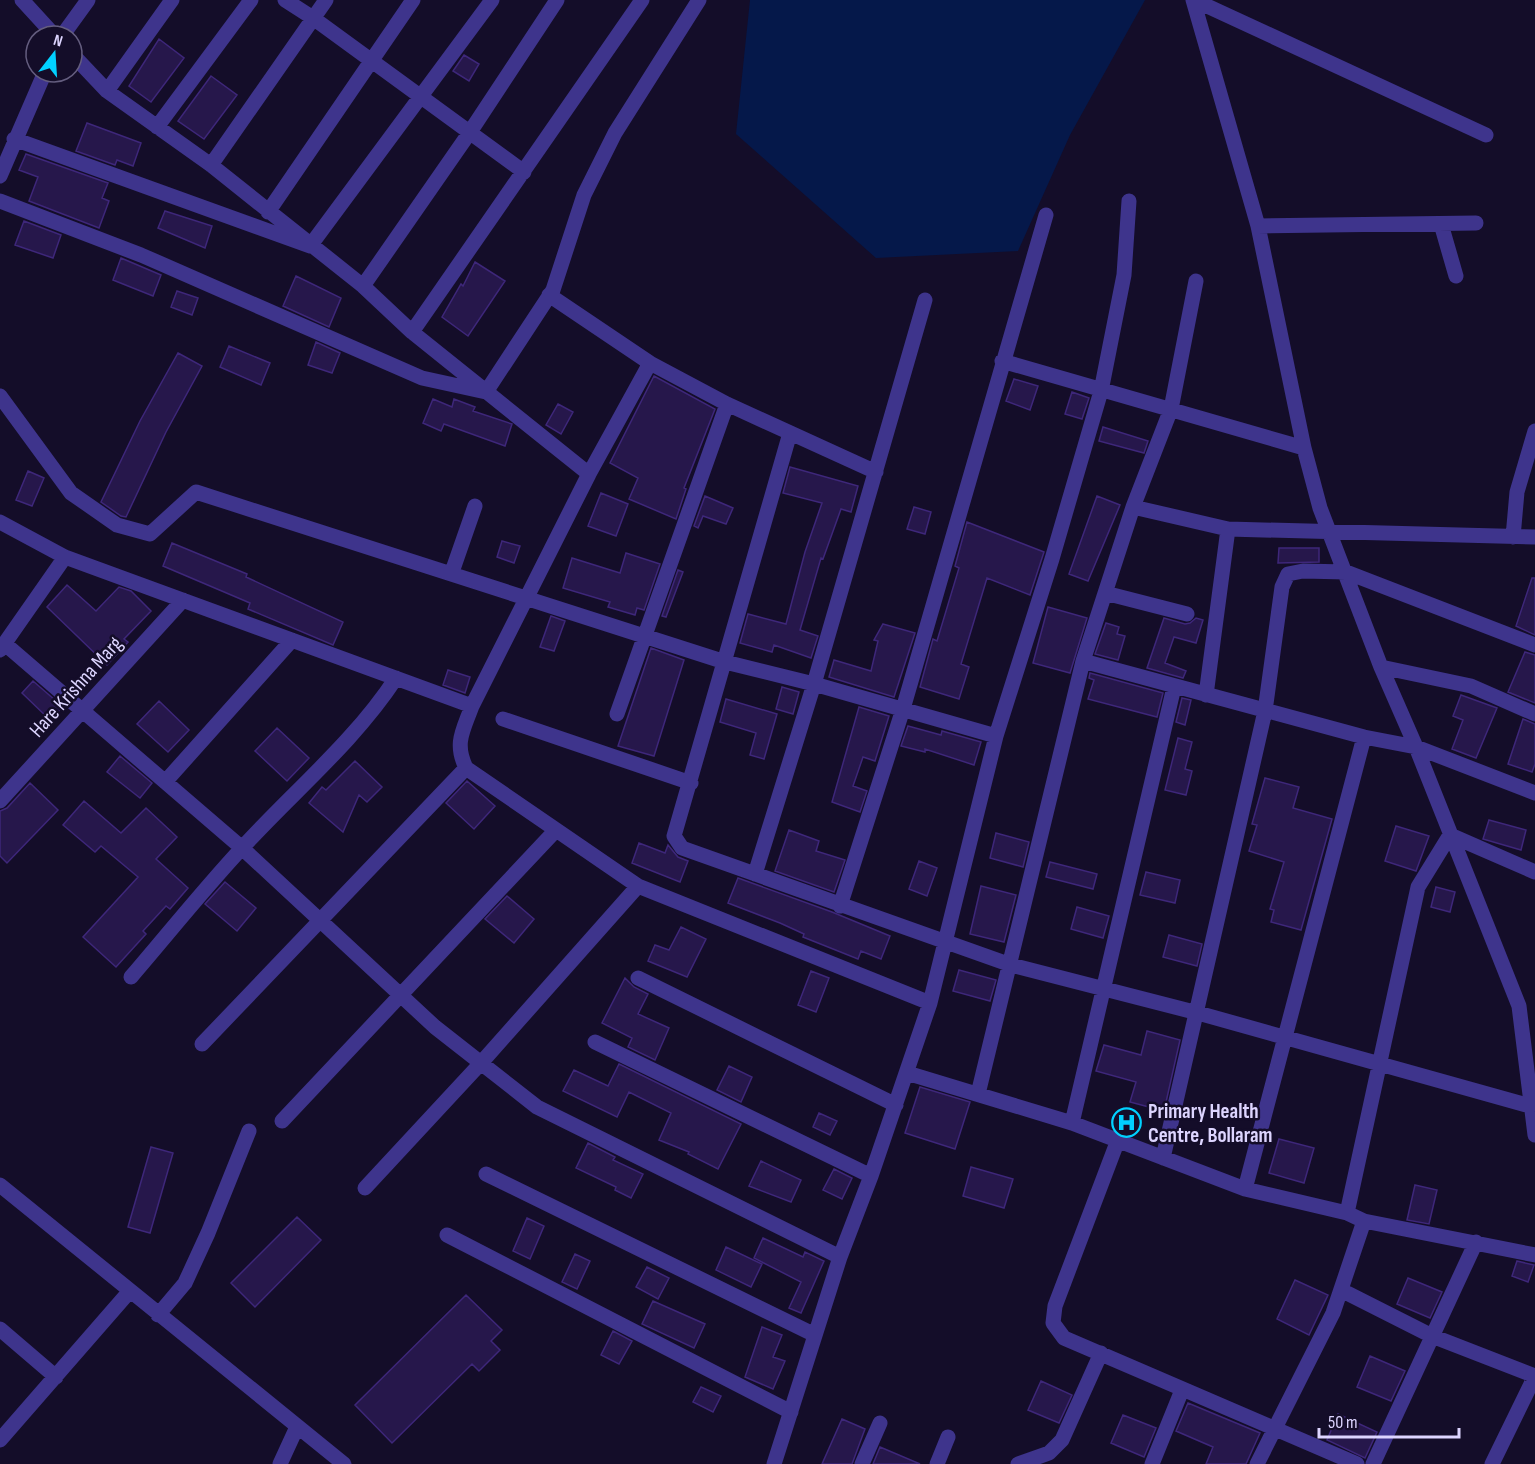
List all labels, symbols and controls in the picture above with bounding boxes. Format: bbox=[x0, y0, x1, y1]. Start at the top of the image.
north arrow bbox=[24, 24, 84, 84]
text: N bbox=[51, 31, 65, 51]
street label: Hare Krishna Marg bbox=[24, 631, 128, 743]
place label: Primary Health Centre, Bollaram bbox=[1148, 1099, 1272, 1148]
hospital icon: Primary Health Centre, Bollaram bbox=[1111, 1107, 1143, 1139]
scale bar bbox=[1319, 1401, 1458, 1439]
text: 50 m bbox=[1328, 1412, 1358, 1433]

